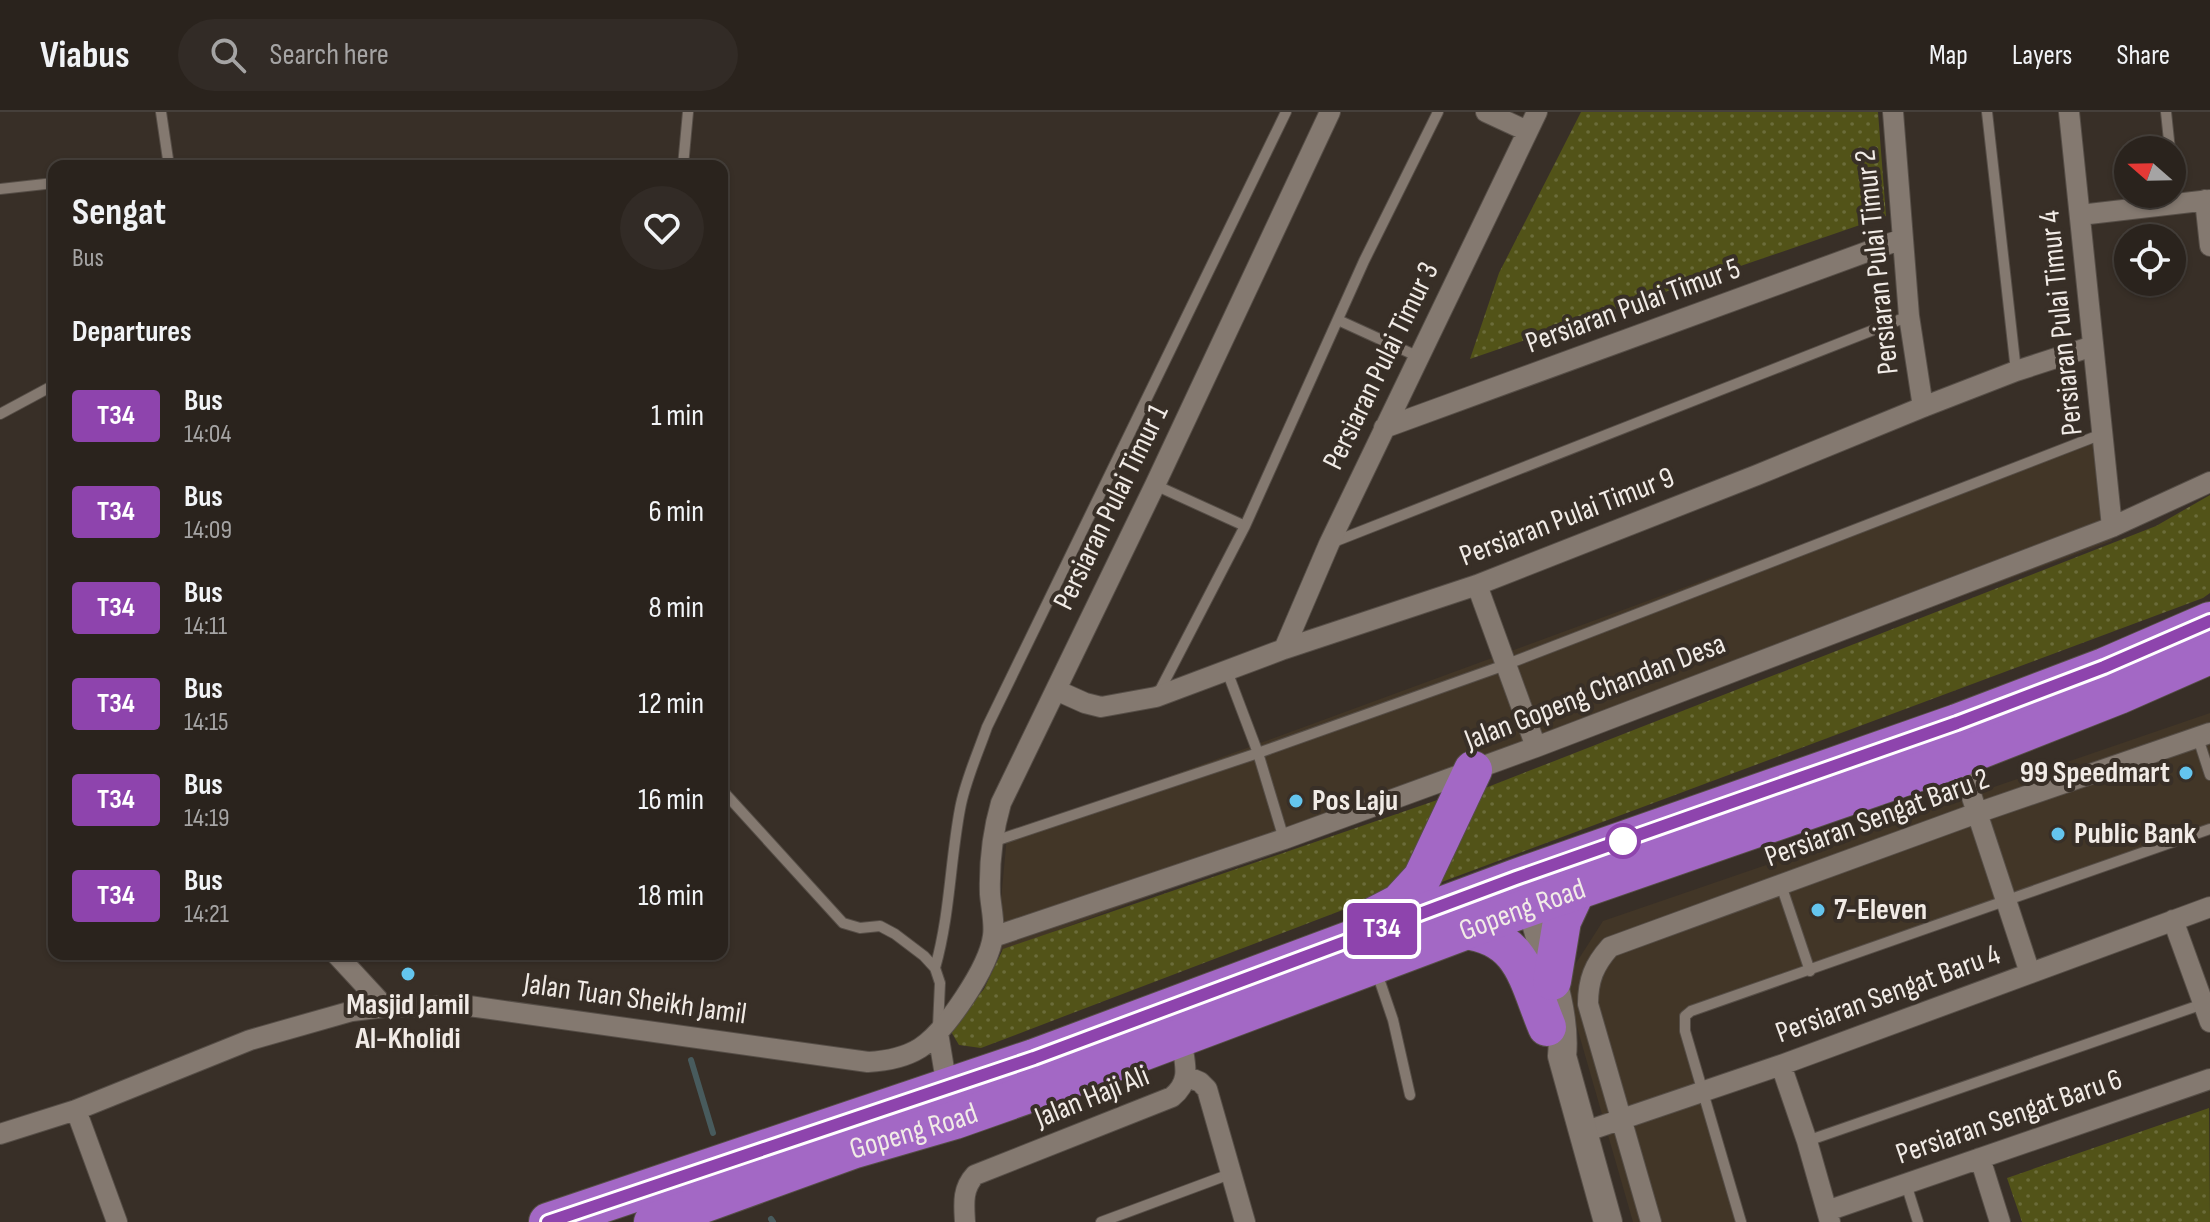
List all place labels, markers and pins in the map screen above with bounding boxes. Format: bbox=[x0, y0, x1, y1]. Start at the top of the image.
place label: 99 Speedmart bbox=[2020, 755, 2170, 791]
marker: 99 Speedmart bbox=[2177, 764, 2195, 782]
place label: Pos Laju bbox=[1312, 783, 1398, 819]
marker: Pos Laju bbox=[1287, 792, 1305, 810]
place label: Public Bank bbox=[2074, 816, 2197, 852]
unlabelled marker bbox=[1606, 824, 1640, 858]
marker: Public Bank bbox=[2049, 825, 2067, 843]
place label: 7-Eleven bbox=[1834, 892, 1927, 928]
marker: 7-Eleven bbox=[1809, 901, 1827, 919]
marker: Masjid Jamil Al-Kholidi bbox=[399, 965, 417, 983]
place label: Masjid Jamil Al-Kholidi bbox=[346, 987, 470, 1057]

